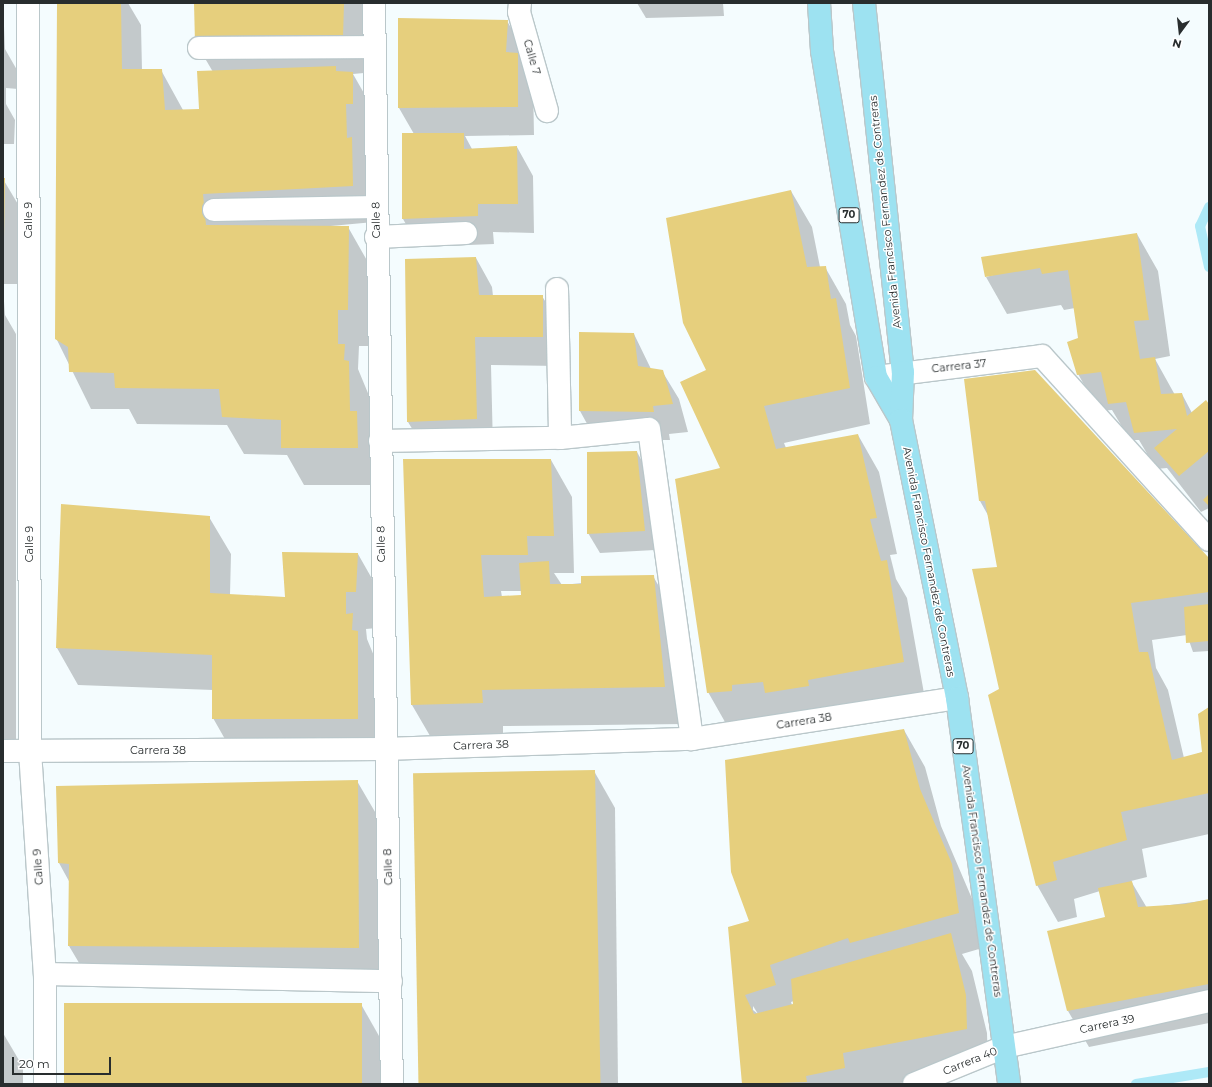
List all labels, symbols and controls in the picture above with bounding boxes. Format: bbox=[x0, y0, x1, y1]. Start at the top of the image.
north arrow bbox=[1160, 12, 1200, 52]
text: N bbox=[1171, 36, 1183, 52]
street label: Calle 7 bbox=[521, 38, 543, 76]
street label: Avenida Francisco Fernandez de Contreras bbox=[866, 95, 904, 329]
street label: Calle 9 bbox=[21, 202, 35, 238]
street label: Calle 8 bbox=[369, 202, 383, 238]
road number: 70 bbox=[838, 207, 860, 223]
street label: Carrera 37 bbox=[931, 357, 987, 375]
street label: Avenida Francisco Fernandez de Contreras bbox=[900, 446, 958, 678]
street label: Calle 9 bbox=[22, 526, 36, 562]
street label: Calle 8 bbox=[374, 526, 388, 562]
street label: Carrera 38 bbox=[775, 710, 833, 732]
street label: Carrera 38 bbox=[453, 737, 509, 753]
road number: 70 bbox=[952, 738, 974, 754]
street label: Carrera 38 bbox=[130, 743, 186, 757]
street label: Avenida Francisco Fernandez de Contreras bbox=[959, 764, 1005, 998]
street label: Calle 9 bbox=[30, 848, 46, 886]
street label: Calle 8 bbox=[381, 848, 395, 886]
street label: Carrera 39 bbox=[1078, 1012, 1136, 1036]
street label: Carrera 40 bbox=[941, 1044, 999, 1078]
scale bar bbox=[14, 1049, 113, 1075]
text: 20 m bbox=[19, 1056, 50, 1071]

